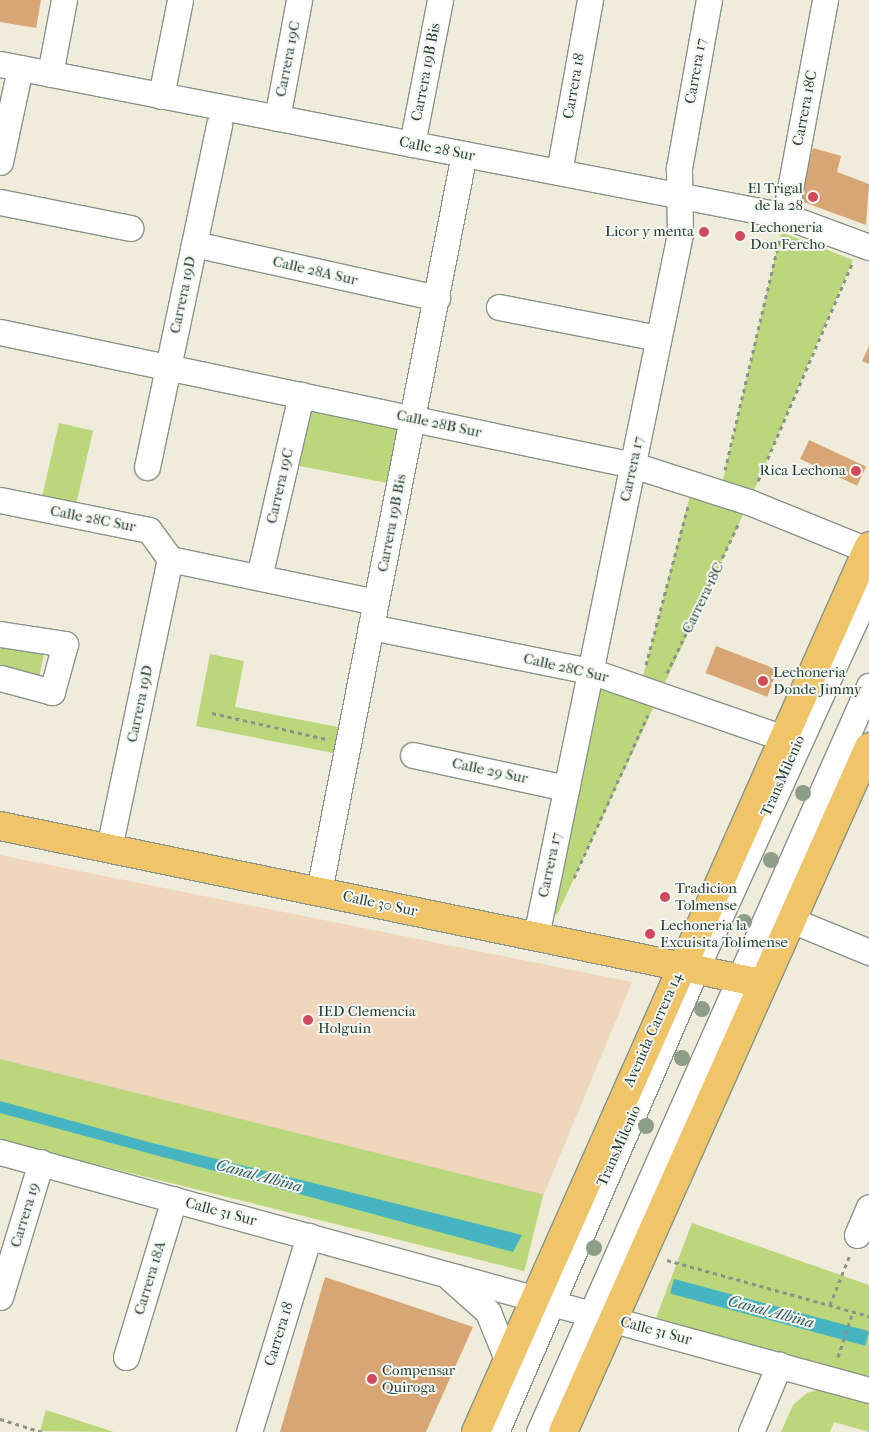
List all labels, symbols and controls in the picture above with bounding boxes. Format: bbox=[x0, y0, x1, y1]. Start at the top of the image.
street label: Carrera 19C bbox=[272, 20, 304, 98]
street label: Carrera 19B Bis bbox=[408, 21, 444, 123]
street label: Carrera 17 bbox=[681, 37, 711, 105]
street label: Carrera 18 bbox=[559, 52, 589, 120]
street label: Carrera 18C bbox=[789, 69, 821, 147]
street label: Calle 28 Sur bbox=[398, 133, 476, 165]
place label: El Trigal de la 28 bbox=[748, 179, 803, 214]
marker: El Trigal de la 28 bbox=[807, 191, 819, 203]
place label: Lechoneria Don Fercho bbox=[750, 218, 825, 253]
place label: Licor y menta bbox=[605, 223, 694, 241]
marker: Licor y menta bbox=[698, 226, 710, 238]
marker: Lechoneria Don Fercho bbox=[734, 230, 746, 242]
street label: Calle 28A Sur bbox=[271, 252, 359, 290]
street label: Carrera 19D bbox=[166, 255, 200, 335]
street label: Calle 28B Sur bbox=[395, 406, 483, 442]
street label: Carrera 17 bbox=[616, 435, 648, 503]
street label: Carrera 19C bbox=[263, 446, 297, 526]
place label: Rica Lechona bbox=[759, 462, 846, 480]
marker: Rica Lechona bbox=[850, 465, 862, 477]
street label: Carrera 19B Bis bbox=[374, 472, 410, 574]
street label: Calle 28C Sur bbox=[49, 502, 137, 536]
street label: Carrera 18C bbox=[678, 560, 728, 636]
street label: Calle 28C Sur bbox=[522, 649, 610, 687]
place label: Lechoneria Donde Jimmy bbox=[773, 663, 862, 698]
street label: Carrera 19D bbox=[123, 664, 157, 744]
marker: Lechoneria Donde Jimmy bbox=[757, 675, 769, 687]
street label: TransMilenio bbox=[757, 733, 809, 819]
street label: Calle 29 Sur bbox=[450, 754, 530, 788]
street label: Carrera 17 bbox=[534, 831, 566, 899]
place label: Tradicion Tolmense bbox=[675, 879, 737, 914]
street label: Calle 30 Sur bbox=[341, 887, 419, 921]
marker: Tradicion Tolmense bbox=[659, 891, 671, 903]
place label: Lechoneria la Excuisita Tolimense bbox=[660, 916, 788, 951]
marker: Lechoneria la Excuisita Tolimense bbox=[644, 928, 656, 940]
street label: Avenida Carrera 14 bbox=[620, 970, 686, 1090]
place label: IED Clemencia Holguin bbox=[318, 1002, 416, 1037]
marker: IED Clemencia Holguin bbox=[302, 1014, 314, 1026]
street label: TransMilenio bbox=[593, 1103, 645, 1189]
water label: Canal Albina bbox=[214, 1155, 304, 1197]
street label: Carrera 19 bbox=[7, 1180, 43, 1250]
street label: Calle 31 Sur bbox=[183, 1194, 259, 1230]
street label: Carrera 18A bbox=[130, 1239, 170, 1317]
water label: Canal Albina bbox=[726, 1291, 816, 1333]
street label: Carrera 18 bbox=[261, 1300, 297, 1368]
street label: Calle 31 Sur bbox=[618, 1313, 694, 1349]
place label: Compensar Quiroga bbox=[382, 1361, 455, 1396]
marker: Compensar Quiroga bbox=[366, 1373, 378, 1385]

